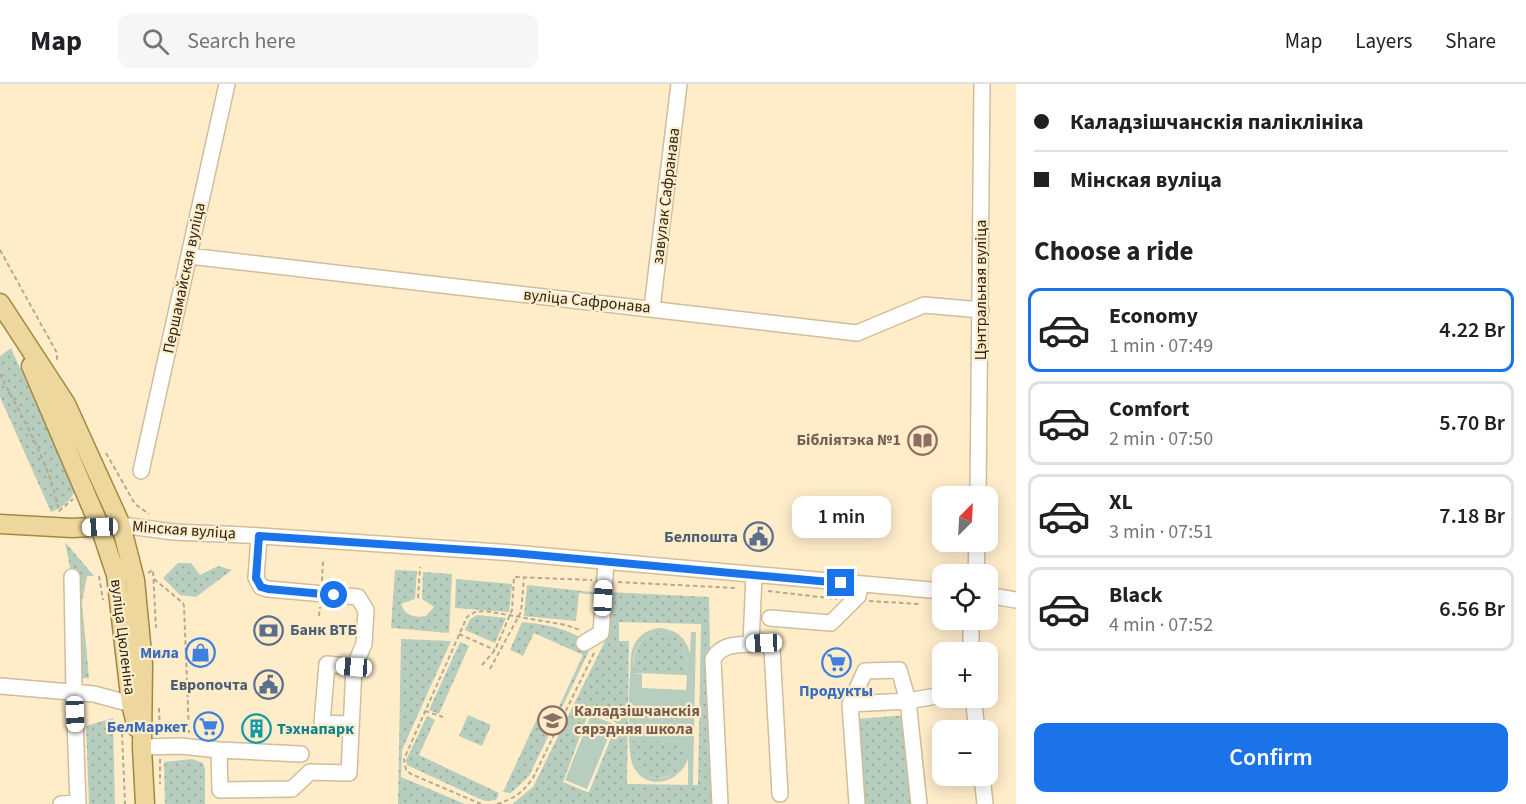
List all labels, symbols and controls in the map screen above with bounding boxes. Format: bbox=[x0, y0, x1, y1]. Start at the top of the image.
search box bbox=[118, 14, 538, 68]
text: Map bbox=[30, 21, 82, 61]
icon: search bbox=[139, 25, 172, 58]
text: Search here bbox=[187, 25, 296, 57]
text: Map bbox=[1285, 26, 1322, 56]
text: Layers bbox=[1355, 26, 1412, 56]
text: Share bbox=[1445, 26, 1496, 56]
text: Каладзішчанскія паліклініка bbox=[1070, 106, 1364, 138]
street label: завулак Сафранава bbox=[647, 126, 685, 266]
text: Мінская вуліца bbox=[1070, 164, 1222, 196]
street label: Першамайская вуліца bbox=[157, 200, 211, 356]
street label: Цэнтральная вуліца bbox=[970, 220, 992, 360]
text: Choose a ride bbox=[1034, 232, 1194, 271]
street label: вуліца Сафронава bbox=[522, 283, 652, 319]
text: Economy bbox=[1109, 300, 1198, 332]
icon: car bbox=[1037, 303, 1091, 357]
text: 4.22 Br bbox=[1439, 314, 1505, 346]
text: 1 min · 07:49 bbox=[1109, 332, 1213, 360]
text: Comfort bbox=[1109, 393, 1190, 425]
icon: car bbox=[1037, 396, 1091, 450]
text: 5.70 Br bbox=[1439, 407, 1505, 439]
library icon: Бібліятэка №1 bbox=[906, 424, 938, 456]
text: 2 min · 07:50 bbox=[1109, 425, 1213, 453]
place label: Бібліятэка №1 bbox=[797, 429, 901, 451]
north arrow bbox=[932, 486, 998, 552]
map controls bbox=[932, 486, 998, 786]
text: XL bbox=[1109, 486, 1133, 518]
icon: car bbox=[1037, 489, 1091, 543]
callout: 1 min bbox=[792, 496, 890, 538]
text: 7.18 Br bbox=[1439, 500, 1505, 532]
text: 1 min bbox=[818, 503, 865, 531]
street label: Мінская вуліца bbox=[131, 515, 237, 545]
car bbox=[82, 517, 118, 537]
text: 3 min · 07:51 bbox=[1109, 518, 1213, 546]
public building icon: Белпошта bbox=[743, 521, 775, 553]
place label: Белпошта bbox=[664, 526, 738, 548]
button: locate bbox=[932, 564, 998, 630]
route end bbox=[827, 569, 854, 596]
street label: вуліца Цюленіна bbox=[105, 578, 141, 696]
text: Black bbox=[1109, 579, 1163, 611]
car bbox=[593, 580, 613, 616]
route start bbox=[320, 581, 347, 608]
icon: car bbox=[1037, 582, 1091, 636]
text: 6.56 Br bbox=[1439, 593, 1505, 625]
text: 4 min · 07:52 bbox=[1109, 611, 1213, 639]
bank icon: Банк ВТБ bbox=[253, 614, 285, 646]
place label: Банк ВТБ bbox=[290, 619, 357, 641]
car bbox=[746, 633, 782, 653]
shop icon: Мила bbox=[184, 637, 216, 669]
place label: Мила bbox=[140, 642, 179, 664]
button: + bbox=[932, 642, 998, 708]
supermarket icon: Продукты bbox=[820, 647, 852, 679]
car bbox=[335, 657, 373, 677]
public building icon: Европочта bbox=[253, 669, 285, 701]
place label: Европочта bbox=[170, 674, 248, 696]
place label: Продукты bbox=[799, 680, 873, 702]
car bbox=[65, 696, 85, 732]
place label: Каладзішчанскія сярэдняя школа bbox=[574, 700, 700, 740]
school or university icon: Каладзішчанскія сярэдняя школа bbox=[537, 704, 569, 736]
supermarket icon: БелМаркет bbox=[193, 711, 225, 743]
building icon: Тэхнапарк bbox=[240, 713, 272, 745]
place label: БелМаркет bbox=[107, 716, 188, 738]
place label: Тэхнапарк bbox=[277, 718, 354, 740]
button: − bbox=[932, 720, 998, 786]
button: Confirm bbox=[1034, 723, 1508, 792]

